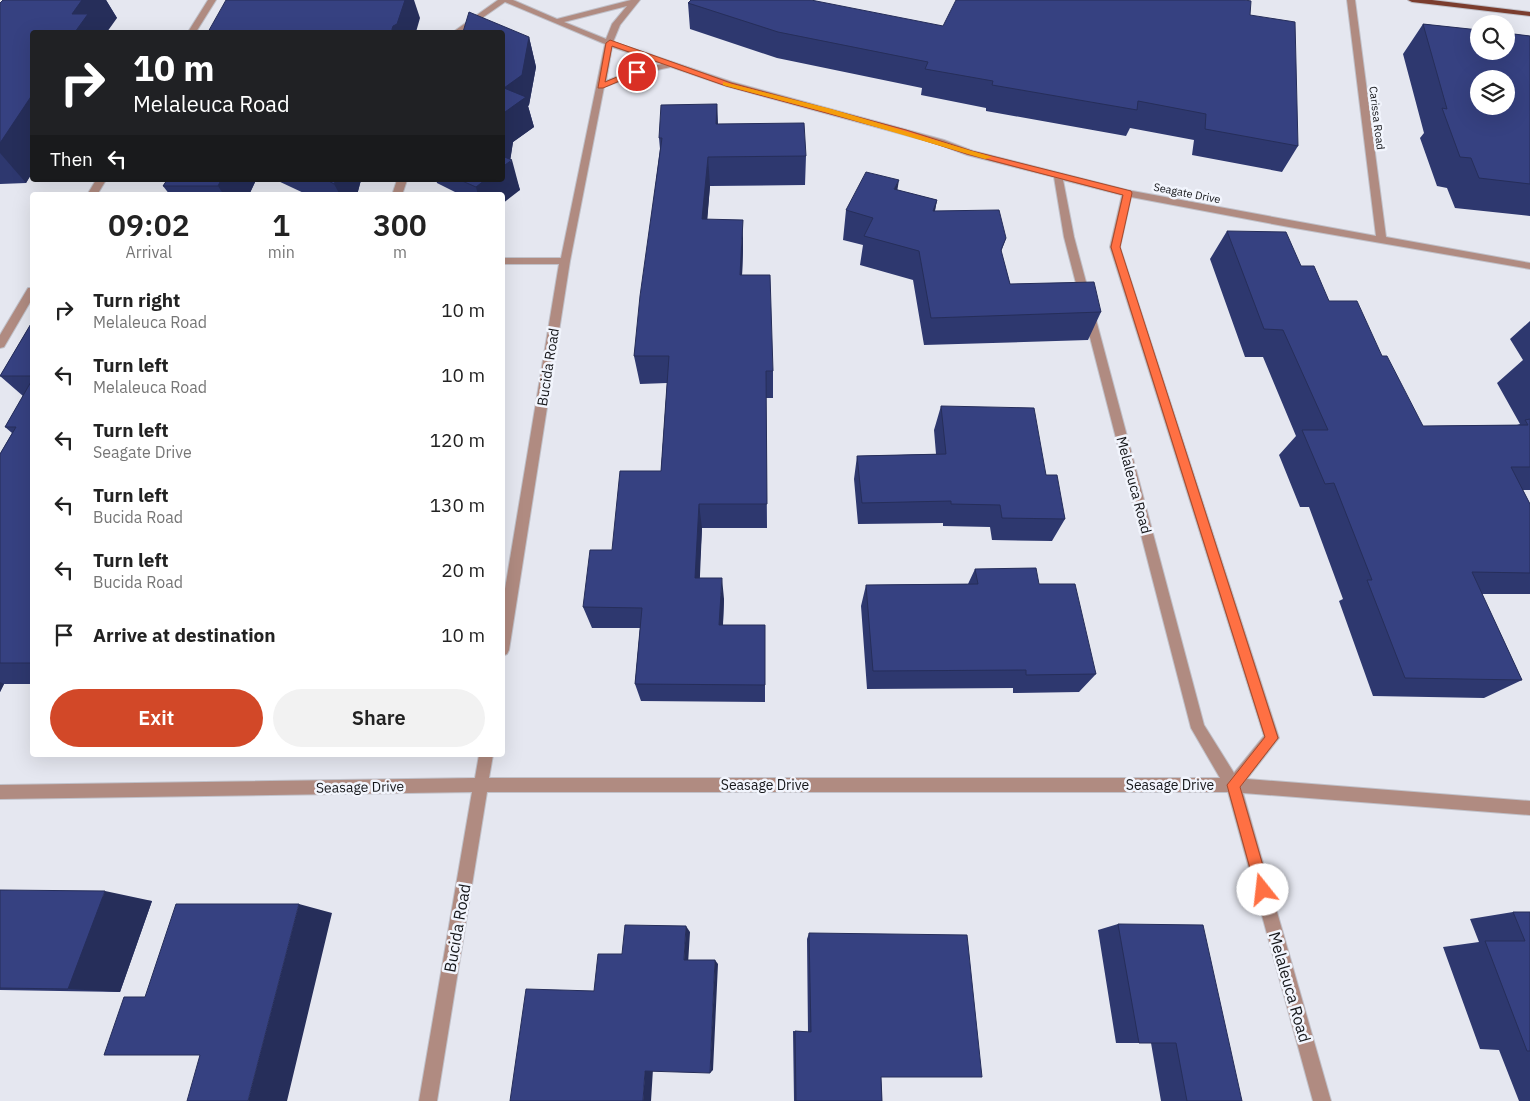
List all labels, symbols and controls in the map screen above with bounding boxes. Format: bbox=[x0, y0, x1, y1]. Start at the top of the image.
map controls bbox=[1470, 15, 1515, 115]
button: search bbox=[1470, 15, 1515, 60]
text: 10 m bbox=[133, 45, 215, 91]
icon: right bbox=[50, 50, 115, 115]
pin bbox=[616, 51, 658, 93]
icon: arrive bbox=[623, 58, 651, 86]
button: layers bbox=[1470, 70, 1515, 115]
street label: Carissa Road bbox=[1366, 85, 1388, 151]
text: Melaleuca Road bbox=[133, 89, 290, 118]
icon: left bbox=[103, 145, 131, 173]
text: Then bbox=[50, 147, 93, 171]
street label: Seagate Drive bbox=[1152, 180, 1222, 206]
text: 09:02 bbox=[108, 205, 190, 244]
text: 1 bbox=[272, 205, 290, 244]
text: 300 bbox=[373, 205, 427, 244]
text: Arrival bbox=[126, 242, 172, 262]
text: min bbox=[268, 242, 295, 262]
text: m bbox=[393, 242, 407, 262]
text: Turn right bbox=[93, 288, 180, 312]
icon: right bbox=[50, 296, 78, 324]
text: 10 m bbox=[441, 298, 485, 322]
text: Melaleuca Road bbox=[93, 312, 207, 332]
street label: Bucida Road bbox=[533, 327, 563, 407]
text: Turn left bbox=[93, 353, 169, 377]
icon: left bbox=[50, 361, 78, 389]
text: 10 m bbox=[441, 363, 485, 387]
text: Melaleuca Road bbox=[93, 377, 207, 397]
text: Turn left bbox=[93, 418, 169, 442]
icon: left bbox=[50, 426, 78, 454]
text: 120 m bbox=[430, 428, 485, 452]
street label: Melaleuca Road bbox=[1112, 434, 1156, 536]
text: Seagate Drive bbox=[93, 442, 192, 462]
text: Turn left bbox=[93, 483, 169, 507]
icon: left bbox=[50, 491, 78, 519]
text: 130 m bbox=[430, 493, 485, 517]
text: Bucida Road bbox=[93, 507, 183, 527]
text: Turn left bbox=[93, 548, 169, 572]
icon: left bbox=[50, 556, 78, 584]
text: 20 m bbox=[441, 558, 485, 582]
text: Bucida Road bbox=[93, 572, 183, 592]
icon: arrive bbox=[50, 621, 78, 649]
text: Arrive at destination bbox=[93, 623, 276, 647]
text: 10 m bbox=[441, 623, 485, 647]
button: Exit bbox=[50, 689, 263, 747]
button: Share bbox=[273, 689, 485, 747]
street label: Seasage Drive bbox=[721, 776, 810, 794]
street label: Seasage Drive bbox=[1126, 776, 1215, 794]
street label: Seasage Drive bbox=[316, 777, 405, 797]
position arrow bbox=[1236, 863, 1288, 915]
street label: Bucida Road bbox=[439, 882, 475, 974]
street label: Melaleuca Road bbox=[1265, 929, 1315, 1045]

